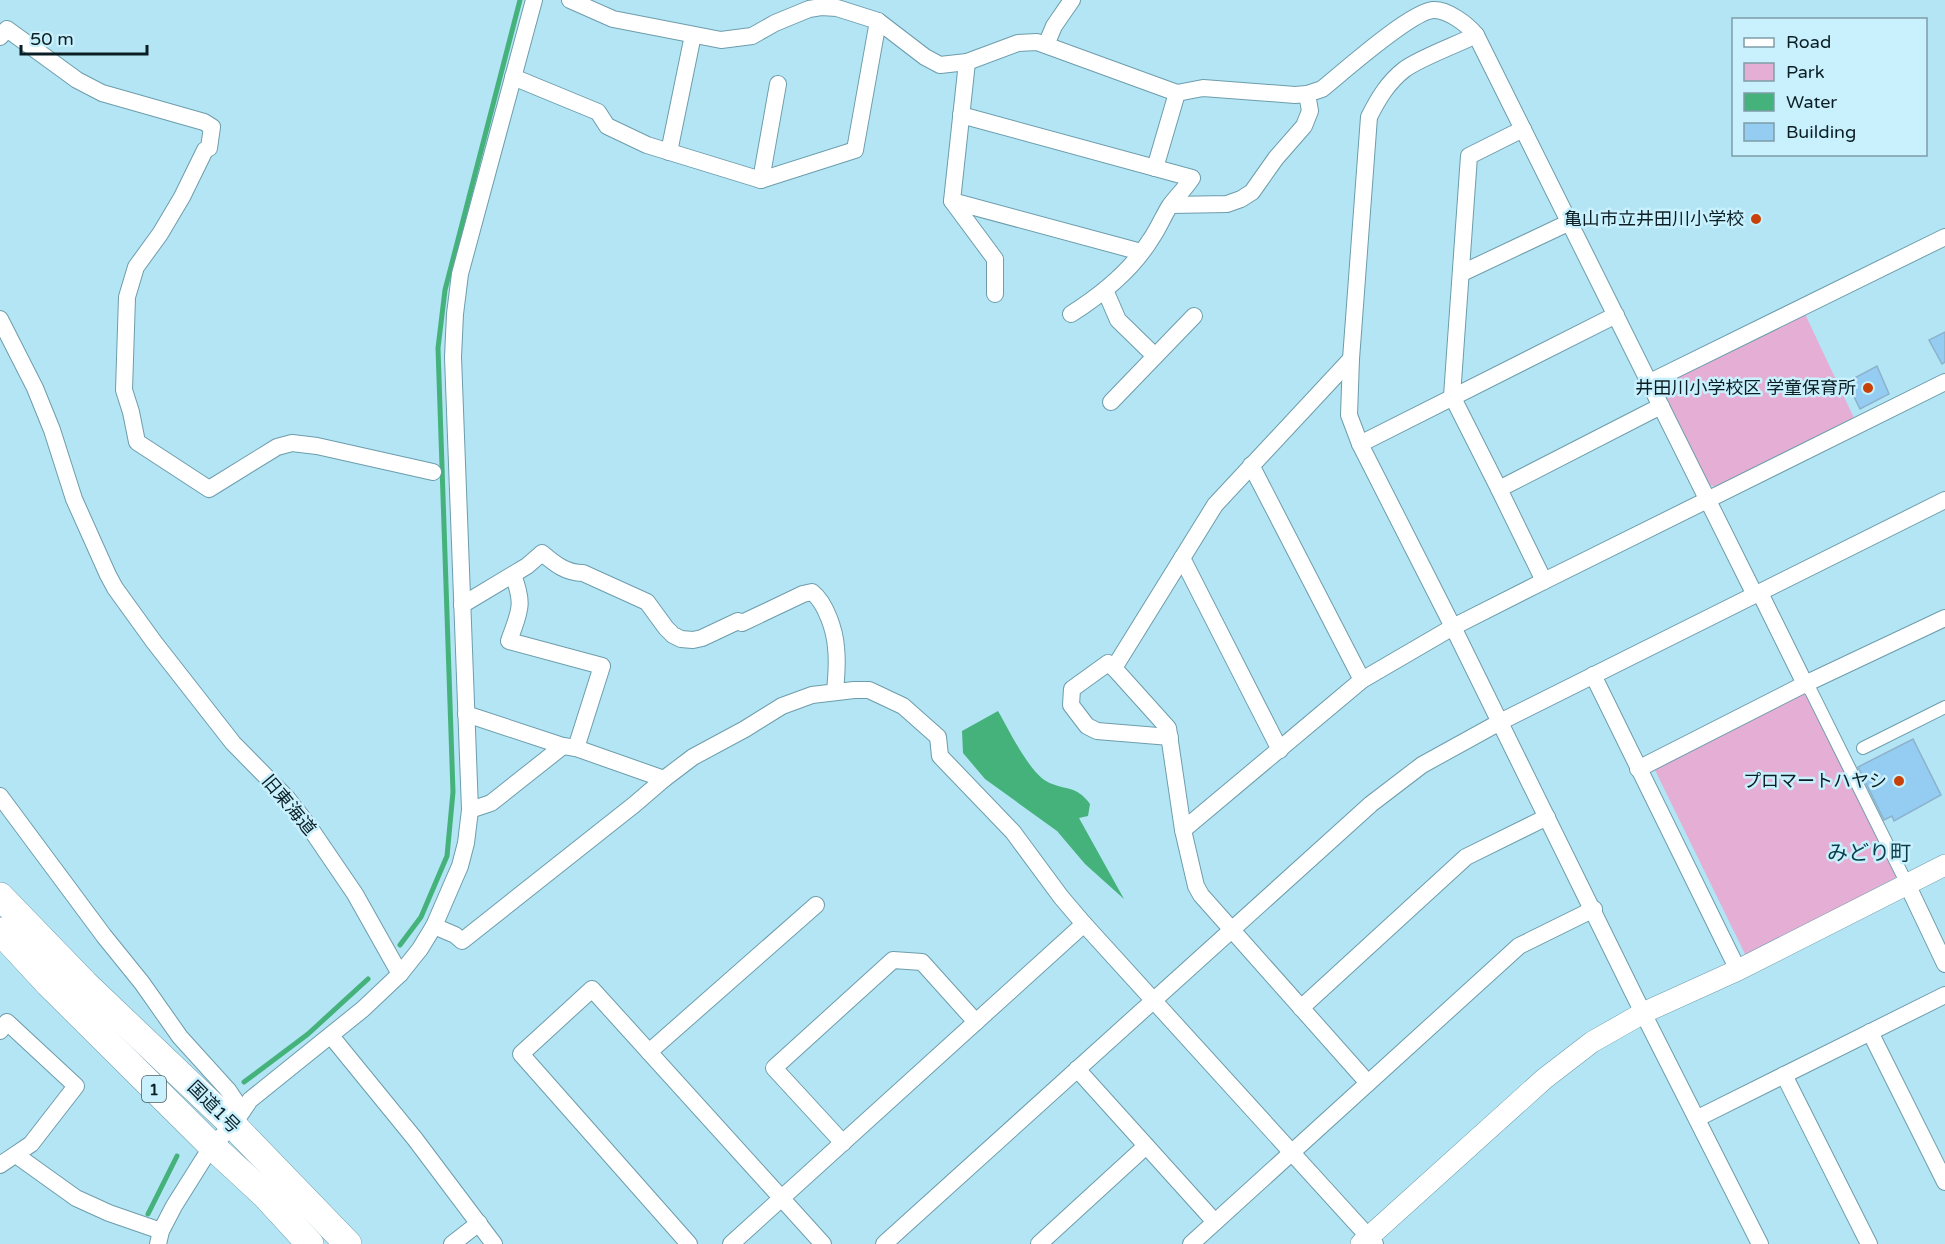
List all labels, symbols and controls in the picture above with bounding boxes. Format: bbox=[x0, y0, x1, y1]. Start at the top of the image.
scale bar bbox=[21, 18, 147, 56]
legend bbox=[1732, 18, 1927, 156]
text: 50 m bbox=[30, 28, 74, 50]
text: Road bbox=[1786, 31, 1831, 53]
text: Park bbox=[1786, 61, 1825, 83]
text: Water bbox=[1786, 91, 1837, 113]
text: Building bbox=[1786, 121, 1856, 143]
place label: 亀山市立井田川小学校 bbox=[1564, 208, 1744, 230]
marker: 亀山市立井田川小学校 bbox=[1749, 212, 1763, 226]
place label: 井田川小学校区 学童保育所 bbox=[1635, 377, 1856, 399]
marker: 井田川小学校区 学童保育所 bbox=[1861, 381, 1875, 395]
street label: 旧東海道 bbox=[257, 770, 321, 840]
place label: プロマートハヤシ bbox=[1743, 770, 1887, 792]
marker: プロマートハヤシ bbox=[1892, 774, 1906, 788]
district label: みどり町 bbox=[1827, 841, 1911, 866]
road number: 1 bbox=[142, 1076, 166, 1102]
street label: 国道1号 bbox=[183, 1076, 245, 1138]

